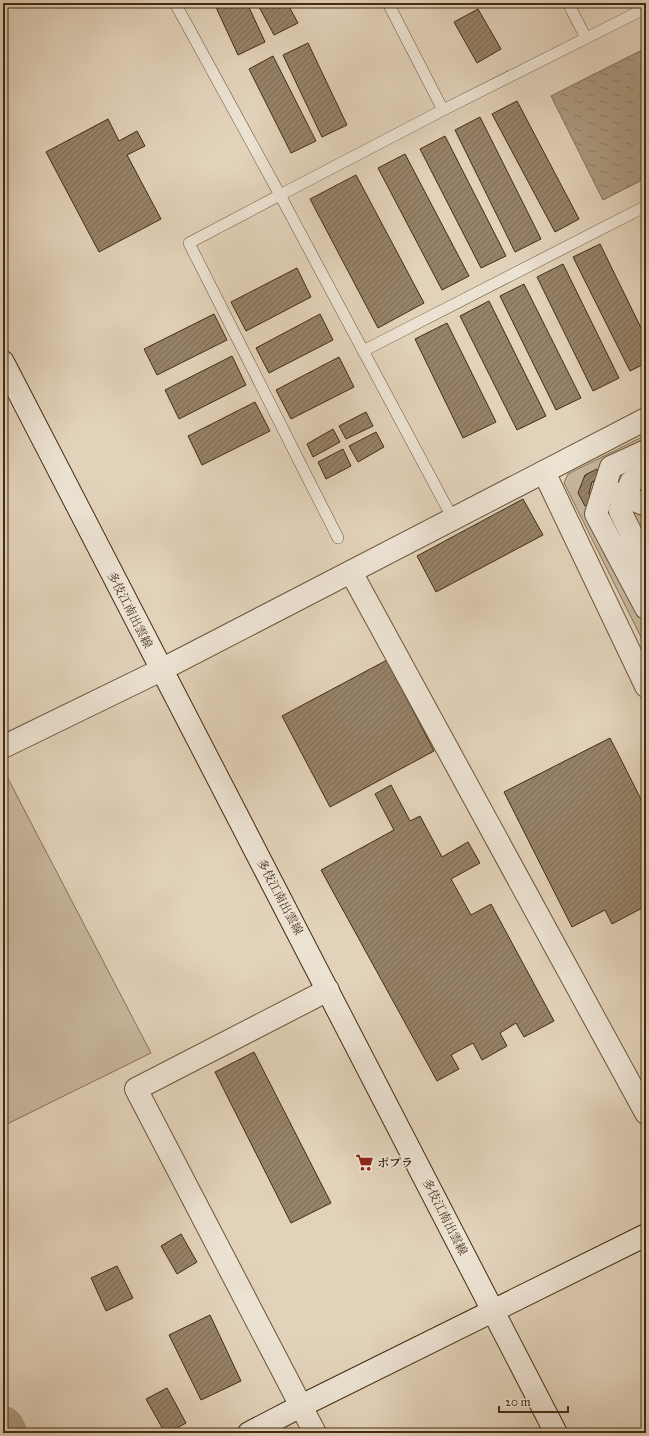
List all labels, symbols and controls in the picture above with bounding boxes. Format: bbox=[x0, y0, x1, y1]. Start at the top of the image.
street label: 多伎江南出雲線 bbox=[105, 569, 155, 651]
street label: 多伎江南出雲線 bbox=[254, 857, 306, 937]
supermarket icon: ポプラ bbox=[354, 1153, 374, 1173]
place label: ポプラ bbox=[377, 1156, 413, 1170]
street label: 多伎江南出雲線 bbox=[420, 1176, 470, 1258]
scale bar bbox=[499, 1388, 568, 1414]
text: 20 m bbox=[505, 1395, 531, 1409]

